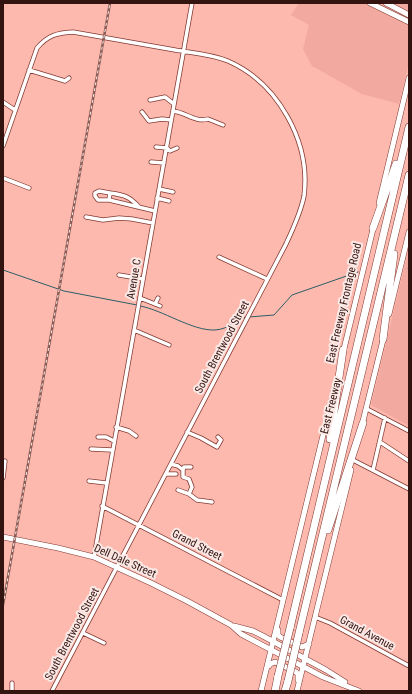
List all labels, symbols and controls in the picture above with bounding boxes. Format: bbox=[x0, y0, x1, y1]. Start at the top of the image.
street label: East Freeway Frontage Road bbox=[324, 242, 364, 364]
street label: Avenue C bbox=[124, 258, 144, 300]
street label: South Brentwood Street bbox=[192, 299, 252, 395]
street label: East Freeway bbox=[318, 376, 344, 435]
street label: Grand Street bbox=[170, 527, 224, 563]
street label: Dell Dale Street bbox=[92, 542, 158, 580]
street label: South Brentwood Street bbox=[42, 586, 102, 682]
street label: Grand Avenue bbox=[338, 613, 396, 653]

